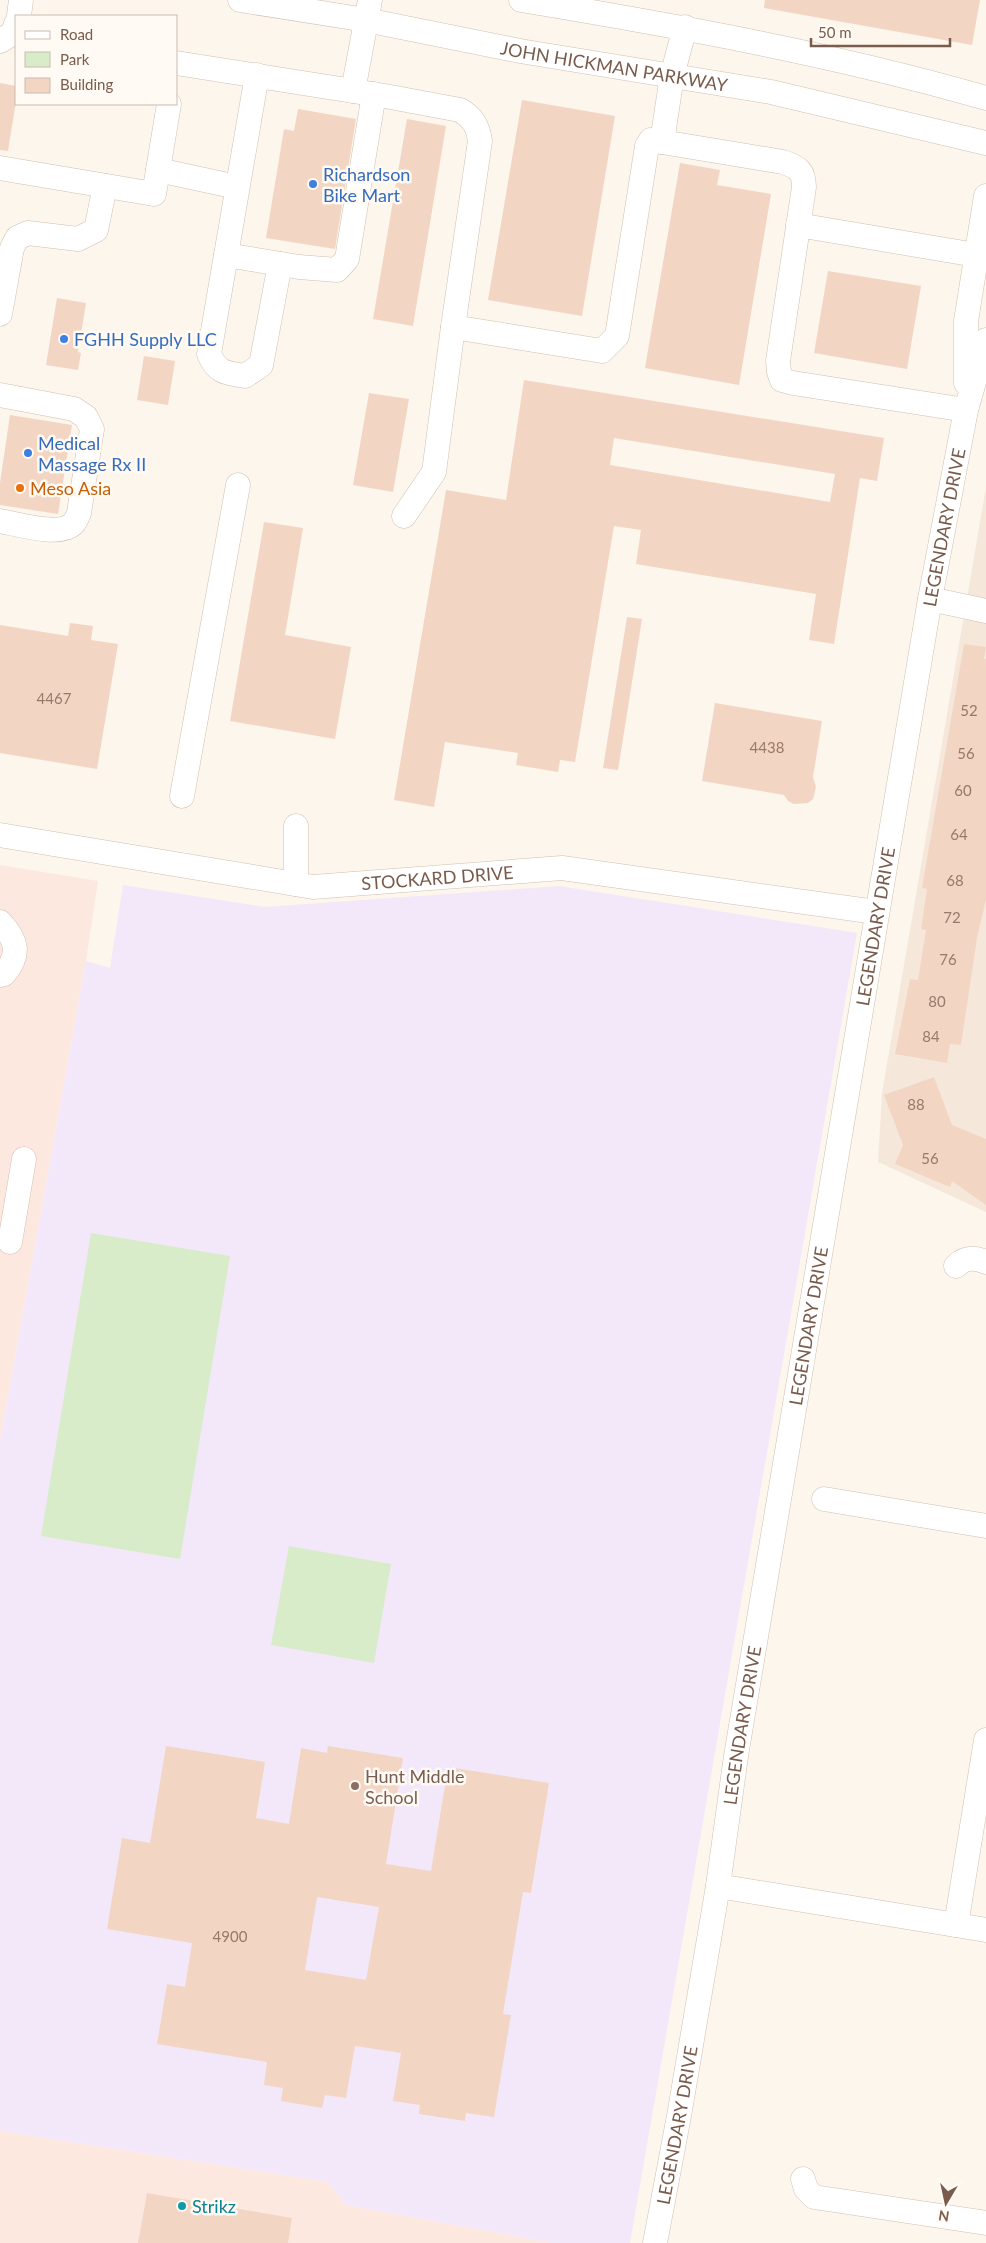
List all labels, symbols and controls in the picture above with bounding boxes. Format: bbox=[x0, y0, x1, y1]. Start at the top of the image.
legend bbox=[15, 15, 178, 105]
scale bar bbox=[811, 15, 950, 47]
text: 50 m bbox=[818, 23, 852, 41]
text: Road bbox=[60, 25, 93, 43]
street label: JOHN HICKMAN PARKWAY bbox=[499, 36, 730, 96]
text: Park bbox=[60, 50, 90, 68]
text: Building bbox=[60, 75, 113, 93]
place label: Richardson Bike Mart bbox=[323, 163, 410, 206]
marker: Richardson Bike Mart bbox=[307, 178, 319, 190]
place label: FGHH Supply LLC bbox=[74, 328, 217, 350]
marker: FGHH Supply LLC bbox=[58, 333, 70, 345]
place label: Medical Massage Rx II bbox=[38, 432, 146, 475]
street label: LEGENDARY DRIVE bbox=[918, 446, 970, 608]
marker: Medical Massage Rx II bbox=[22, 447, 34, 459]
place label: Meso Asia bbox=[30, 477, 111, 499]
marker: Meso Asia bbox=[14, 482, 26, 494]
house number: 4467 bbox=[37, 689, 72, 707]
house number: 52 bbox=[960, 701, 978, 719]
house number: 4438 bbox=[750, 738, 784, 756]
house number: 56 bbox=[957, 744, 975, 762]
house number: 60 bbox=[954, 781, 972, 799]
house number: 64 bbox=[950, 825, 968, 843]
street label: LEGENDARY DRIVE bbox=[851, 845, 899, 1007]
street label: STOCKARD DRIVE bbox=[360, 861, 514, 894]
house number: 68 bbox=[946, 871, 964, 889]
house number: 72 bbox=[943, 908, 961, 926]
house number: 76 bbox=[939, 950, 957, 968]
house number: 80 bbox=[928, 992, 946, 1010]
house number: 84 bbox=[922, 1027, 940, 1045]
house number: 88 bbox=[907, 1095, 925, 1113]
house number: 56 bbox=[921, 1149, 939, 1167]
street label: LEGENDARY DRIVE bbox=[784, 1245, 832, 1407]
street label: LEGENDARY DRIVE bbox=[718, 1644, 765, 1806]
place label: Hunt Middle School bbox=[365, 1765, 464, 1808]
marker: Hunt Middle School bbox=[349, 1780, 361, 1792]
house number: 4900 bbox=[213, 1927, 248, 1945]
street label: LEGENDARY DRIVE bbox=[652, 2044, 702, 2206]
north arrow bbox=[921, 2178, 971, 2228]
place label: Strikz bbox=[192, 2195, 236, 2217]
marker: Strikz bbox=[176, 2200, 188, 2212]
text: N bbox=[937, 2207, 951, 2226]

